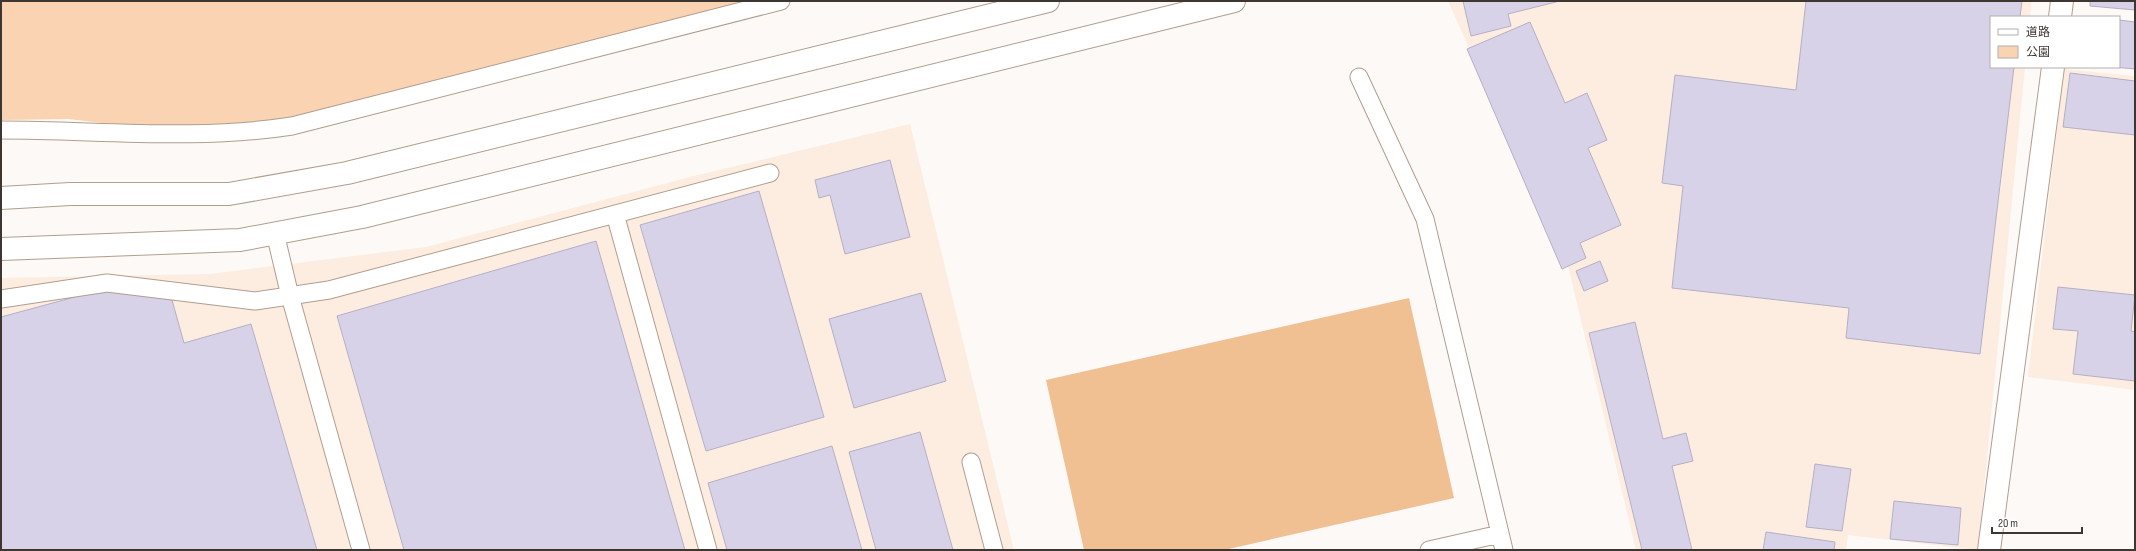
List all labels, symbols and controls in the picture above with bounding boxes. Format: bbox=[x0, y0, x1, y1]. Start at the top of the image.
legend bbox=[1990, 16, 2120, 68]
text: 道路 bbox=[2026, 25, 2050, 40]
text: 公園 bbox=[2026, 45, 2050, 60]
scale bar bbox=[1992, 509, 2082, 535]
text: 20 m bbox=[1998, 516, 2018, 531]

